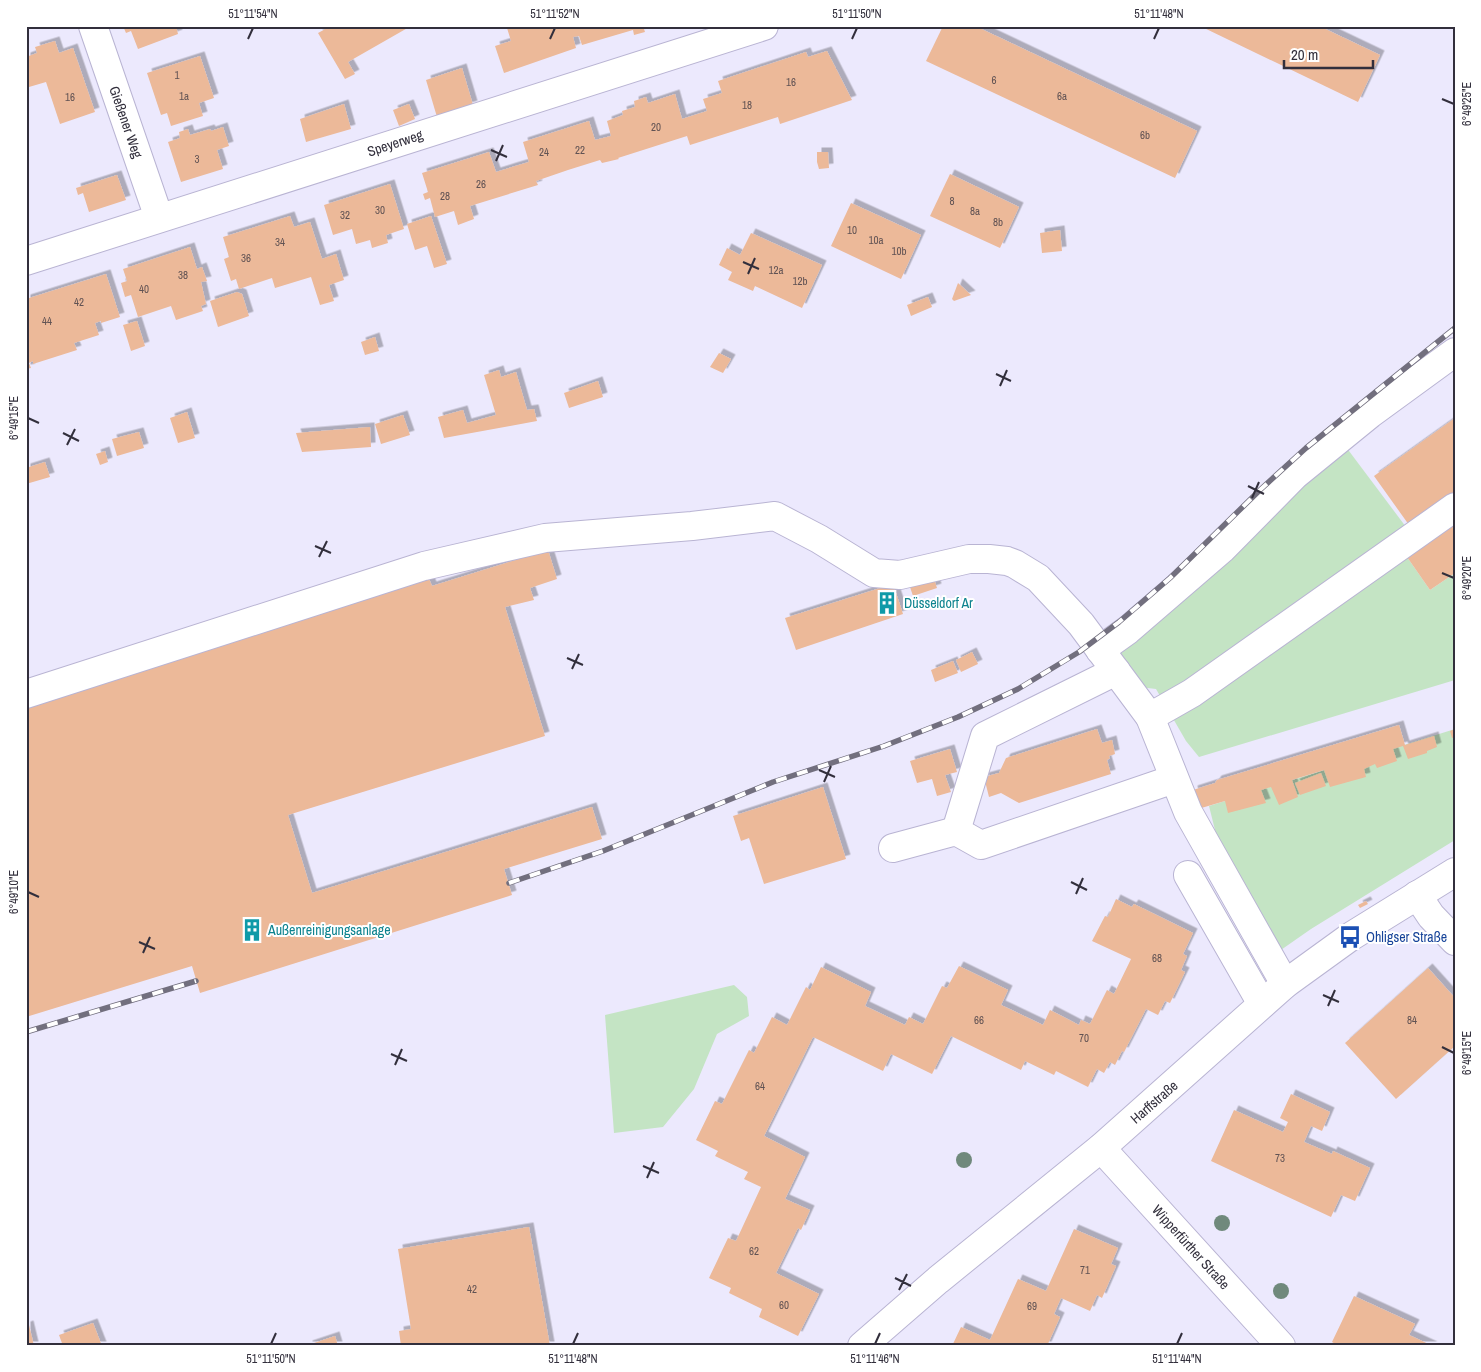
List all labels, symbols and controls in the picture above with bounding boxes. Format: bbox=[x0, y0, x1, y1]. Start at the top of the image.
text: 51°11'54"N bbox=[228, 6, 278, 22]
text: 51°11'52"N bbox=[530, 6, 580, 22]
text: 51°11'50"N bbox=[832, 6, 882, 22]
text: 51°11'48"N bbox=[1134, 6, 1184, 22]
scale bar bbox=[1284, 38, 1372, 70]
text: 20 m bbox=[1291, 44, 1318, 65]
house number: 1 bbox=[174, 68, 180, 82]
house number: 6 bbox=[991, 73, 997, 87]
house number: 16 bbox=[786, 75, 796, 89]
text: 6°49'25"E bbox=[1459, 82, 1475, 126]
street label: Gießener Weg bbox=[105, 84, 147, 161]
house number: 1a bbox=[179, 89, 189, 103]
house number: 6a bbox=[1057, 89, 1067, 103]
house number: 16 bbox=[65, 90, 75, 104]
house number: 18 bbox=[742, 98, 752, 112]
house number: 20 bbox=[651, 120, 661, 134]
street label: Speyerweg bbox=[365, 125, 426, 160]
house number: 6b bbox=[1140, 128, 1150, 142]
house number: 22 bbox=[575, 143, 585, 157]
house number: 24 bbox=[539, 145, 549, 159]
house number: 3 bbox=[194, 152, 200, 166]
house number: 26 bbox=[476, 177, 486, 191]
house number: 28 bbox=[440, 189, 450, 203]
house number: 8 bbox=[949, 194, 955, 208]
house number: 30 bbox=[375, 203, 385, 217]
house number: 8a bbox=[970, 204, 980, 218]
house number: 32 bbox=[340, 208, 350, 222]
house number: 8b bbox=[993, 215, 1003, 229]
house number: 10 bbox=[847, 223, 857, 237]
house number: 10a bbox=[868, 233, 884, 247]
house number: 34 bbox=[275, 235, 285, 249]
house number: 10b bbox=[891, 244, 907, 258]
house number: 36 bbox=[241, 251, 251, 265]
house number: 12a bbox=[768, 263, 784, 277]
house number: 38 bbox=[178, 268, 188, 282]
house number: 12b bbox=[792, 274, 808, 288]
house number: 40 bbox=[139, 282, 149, 296]
house number: 42 bbox=[74, 295, 84, 309]
house number: 44 bbox=[42, 314, 52, 328]
text: 6°49'15"E bbox=[6, 396, 22, 440]
text: 6°49'20"E bbox=[1459, 556, 1475, 600]
building icon: Düsseldorf Ar bbox=[874, 590, 900, 616]
place label: Düsseldorf Ar bbox=[904, 594, 973, 612]
text: 6°49'10"E bbox=[6, 870, 22, 914]
building icon: Außenreinigungsanlage bbox=[239, 917, 265, 943]
place label: Außenreinigungsanlage bbox=[267, 921, 391, 939]
bus stop icon: Ohligser Straße bbox=[1337, 924, 1363, 950]
place label: Ohligser Straße bbox=[1366, 928, 1447, 946]
house number: 68 bbox=[1152, 951, 1162, 965]
house number: 66 bbox=[974, 1013, 984, 1027]
house number: 84 bbox=[1407, 1013, 1417, 1027]
house number: 70 bbox=[1079, 1031, 1089, 1045]
text: 6°49'15"E bbox=[1459, 1031, 1475, 1075]
street label: Harffstraße bbox=[1127, 1076, 1181, 1128]
house number: 64 bbox=[755, 1079, 765, 1093]
house number: 73 bbox=[1275, 1151, 1285, 1165]
street label: Wipperfürther Straße bbox=[1148, 1201, 1234, 1293]
house number: 62 bbox=[749, 1244, 759, 1258]
house number: 71 bbox=[1080, 1263, 1090, 1277]
house number: 42 bbox=[467, 1282, 477, 1296]
house number: 60 bbox=[779, 1298, 789, 1312]
house number: 69 bbox=[1027, 1299, 1037, 1313]
text: 51°11'50"N bbox=[246, 1351, 296, 1367]
text: 51°11'48"N bbox=[548, 1351, 598, 1367]
text: 51°11'46"N bbox=[850, 1351, 900, 1367]
text: 51°11'44"N bbox=[1152, 1351, 1202, 1367]

